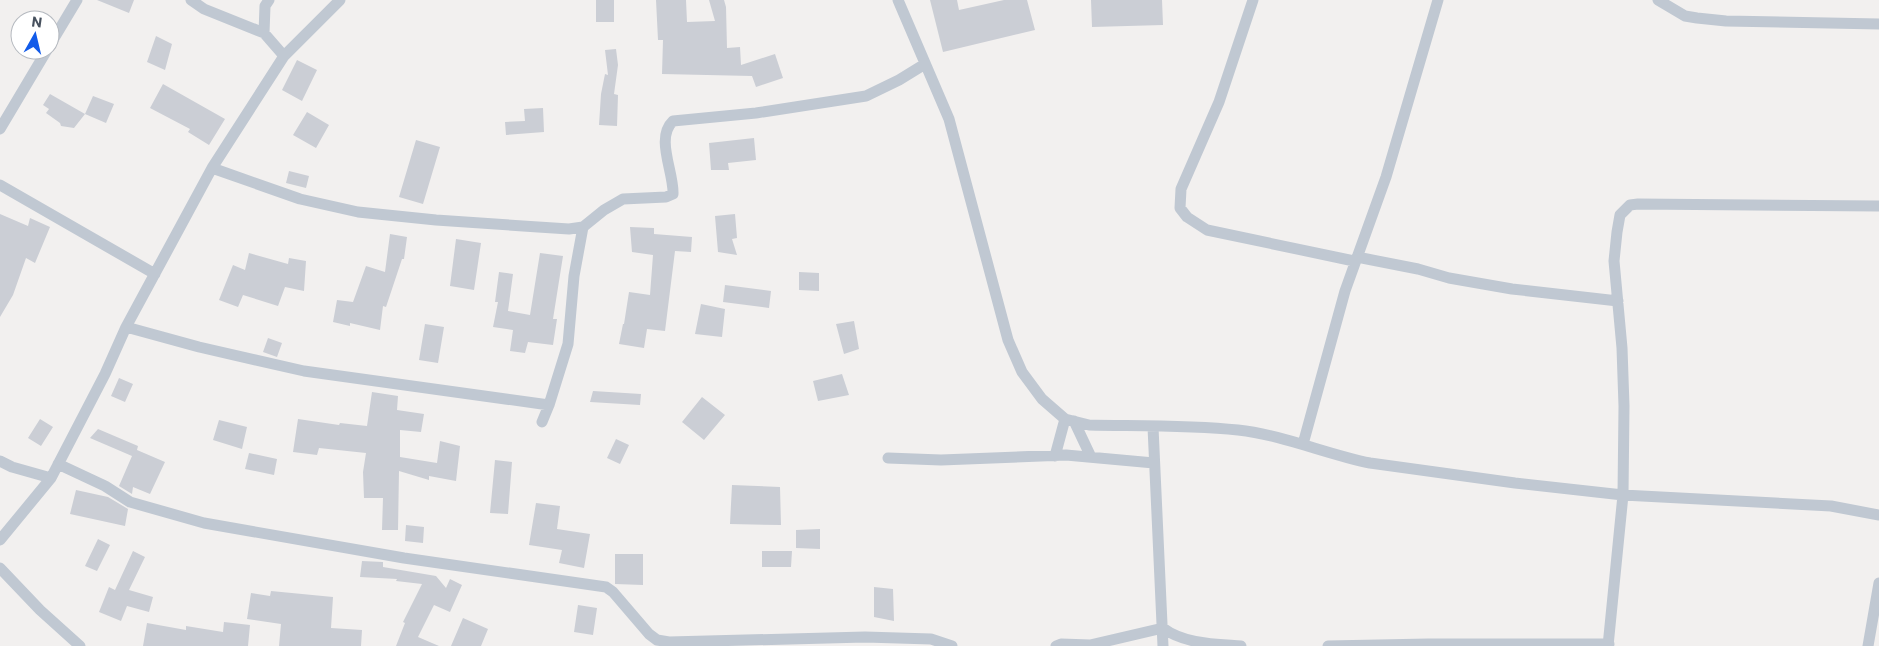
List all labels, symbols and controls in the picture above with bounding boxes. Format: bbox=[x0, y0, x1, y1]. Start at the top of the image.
north arrow bbox=[10, 10, 60, 60]
text: N bbox=[30, 12, 43, 31]

